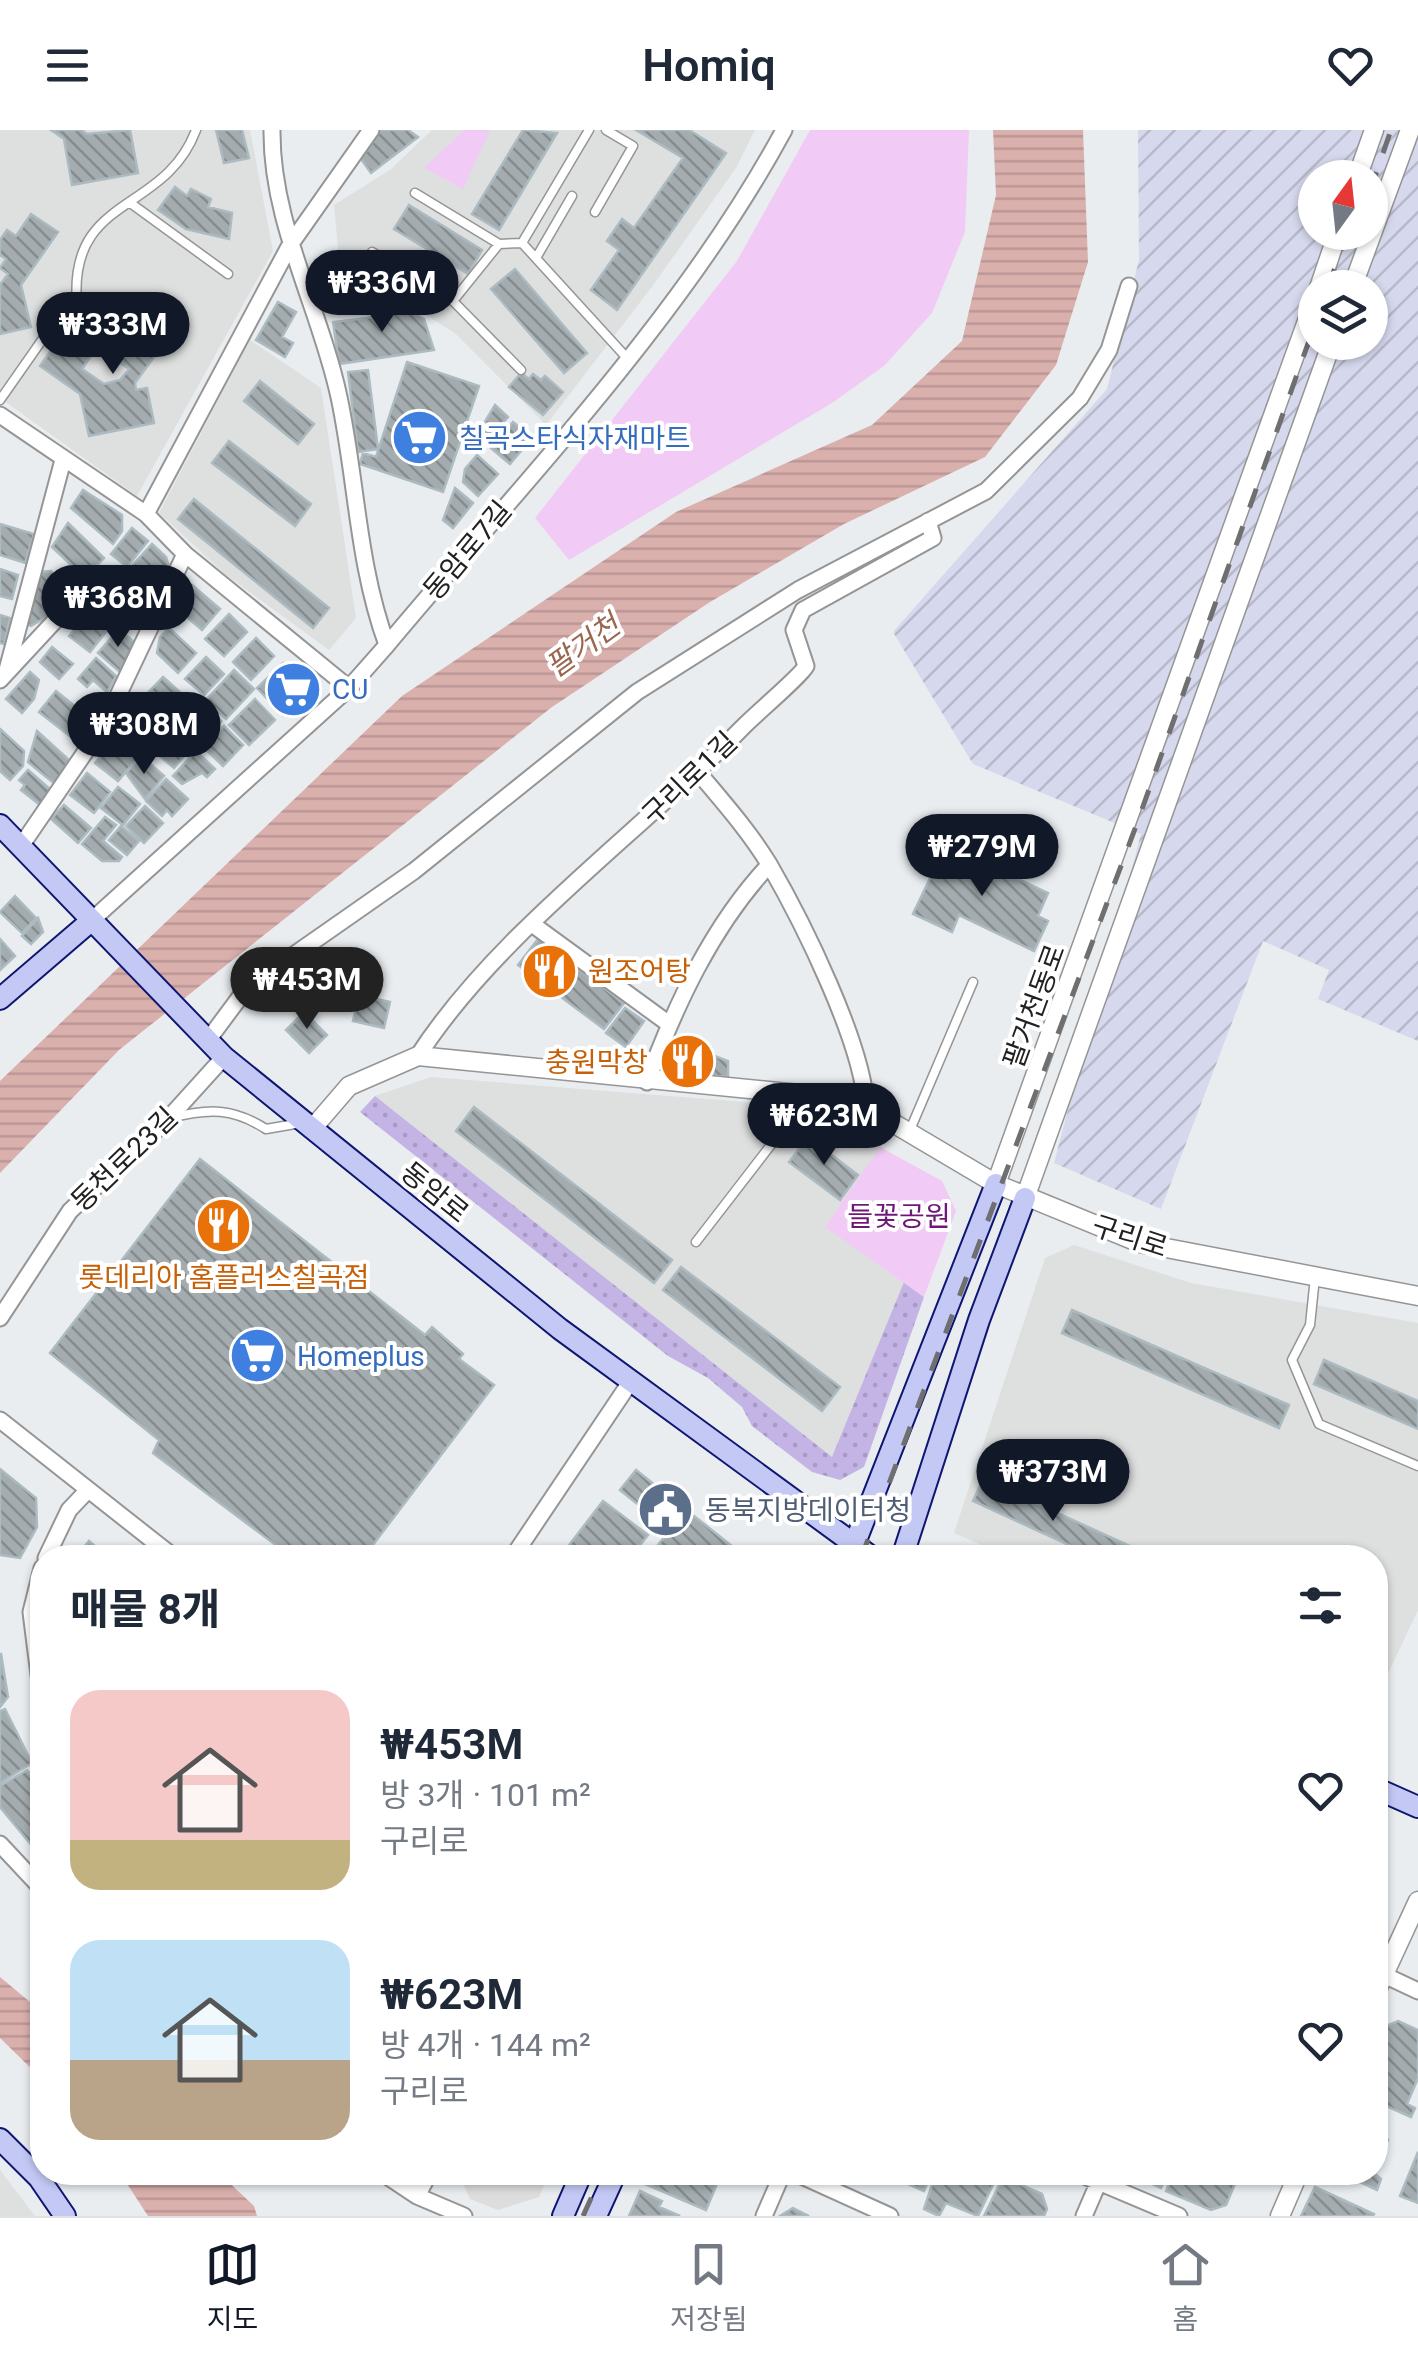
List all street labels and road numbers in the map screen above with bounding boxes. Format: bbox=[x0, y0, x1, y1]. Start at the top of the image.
street label: 동암로7길 bbox=[417, 494, 518, 606]
street label: 구리로1길 bbox=[635, 725, 744, 831]
street label: 팔거천동로 bbox=[997, 940, 1072, 1072]
street label: 동천로23길 bbox=[65, 1101, 184, 1218]
street label: 동암로 bbox=[394, 1155, 475, 1230]
street label: 구리로 bbox=[1088, 1209, 1172, 1264]

